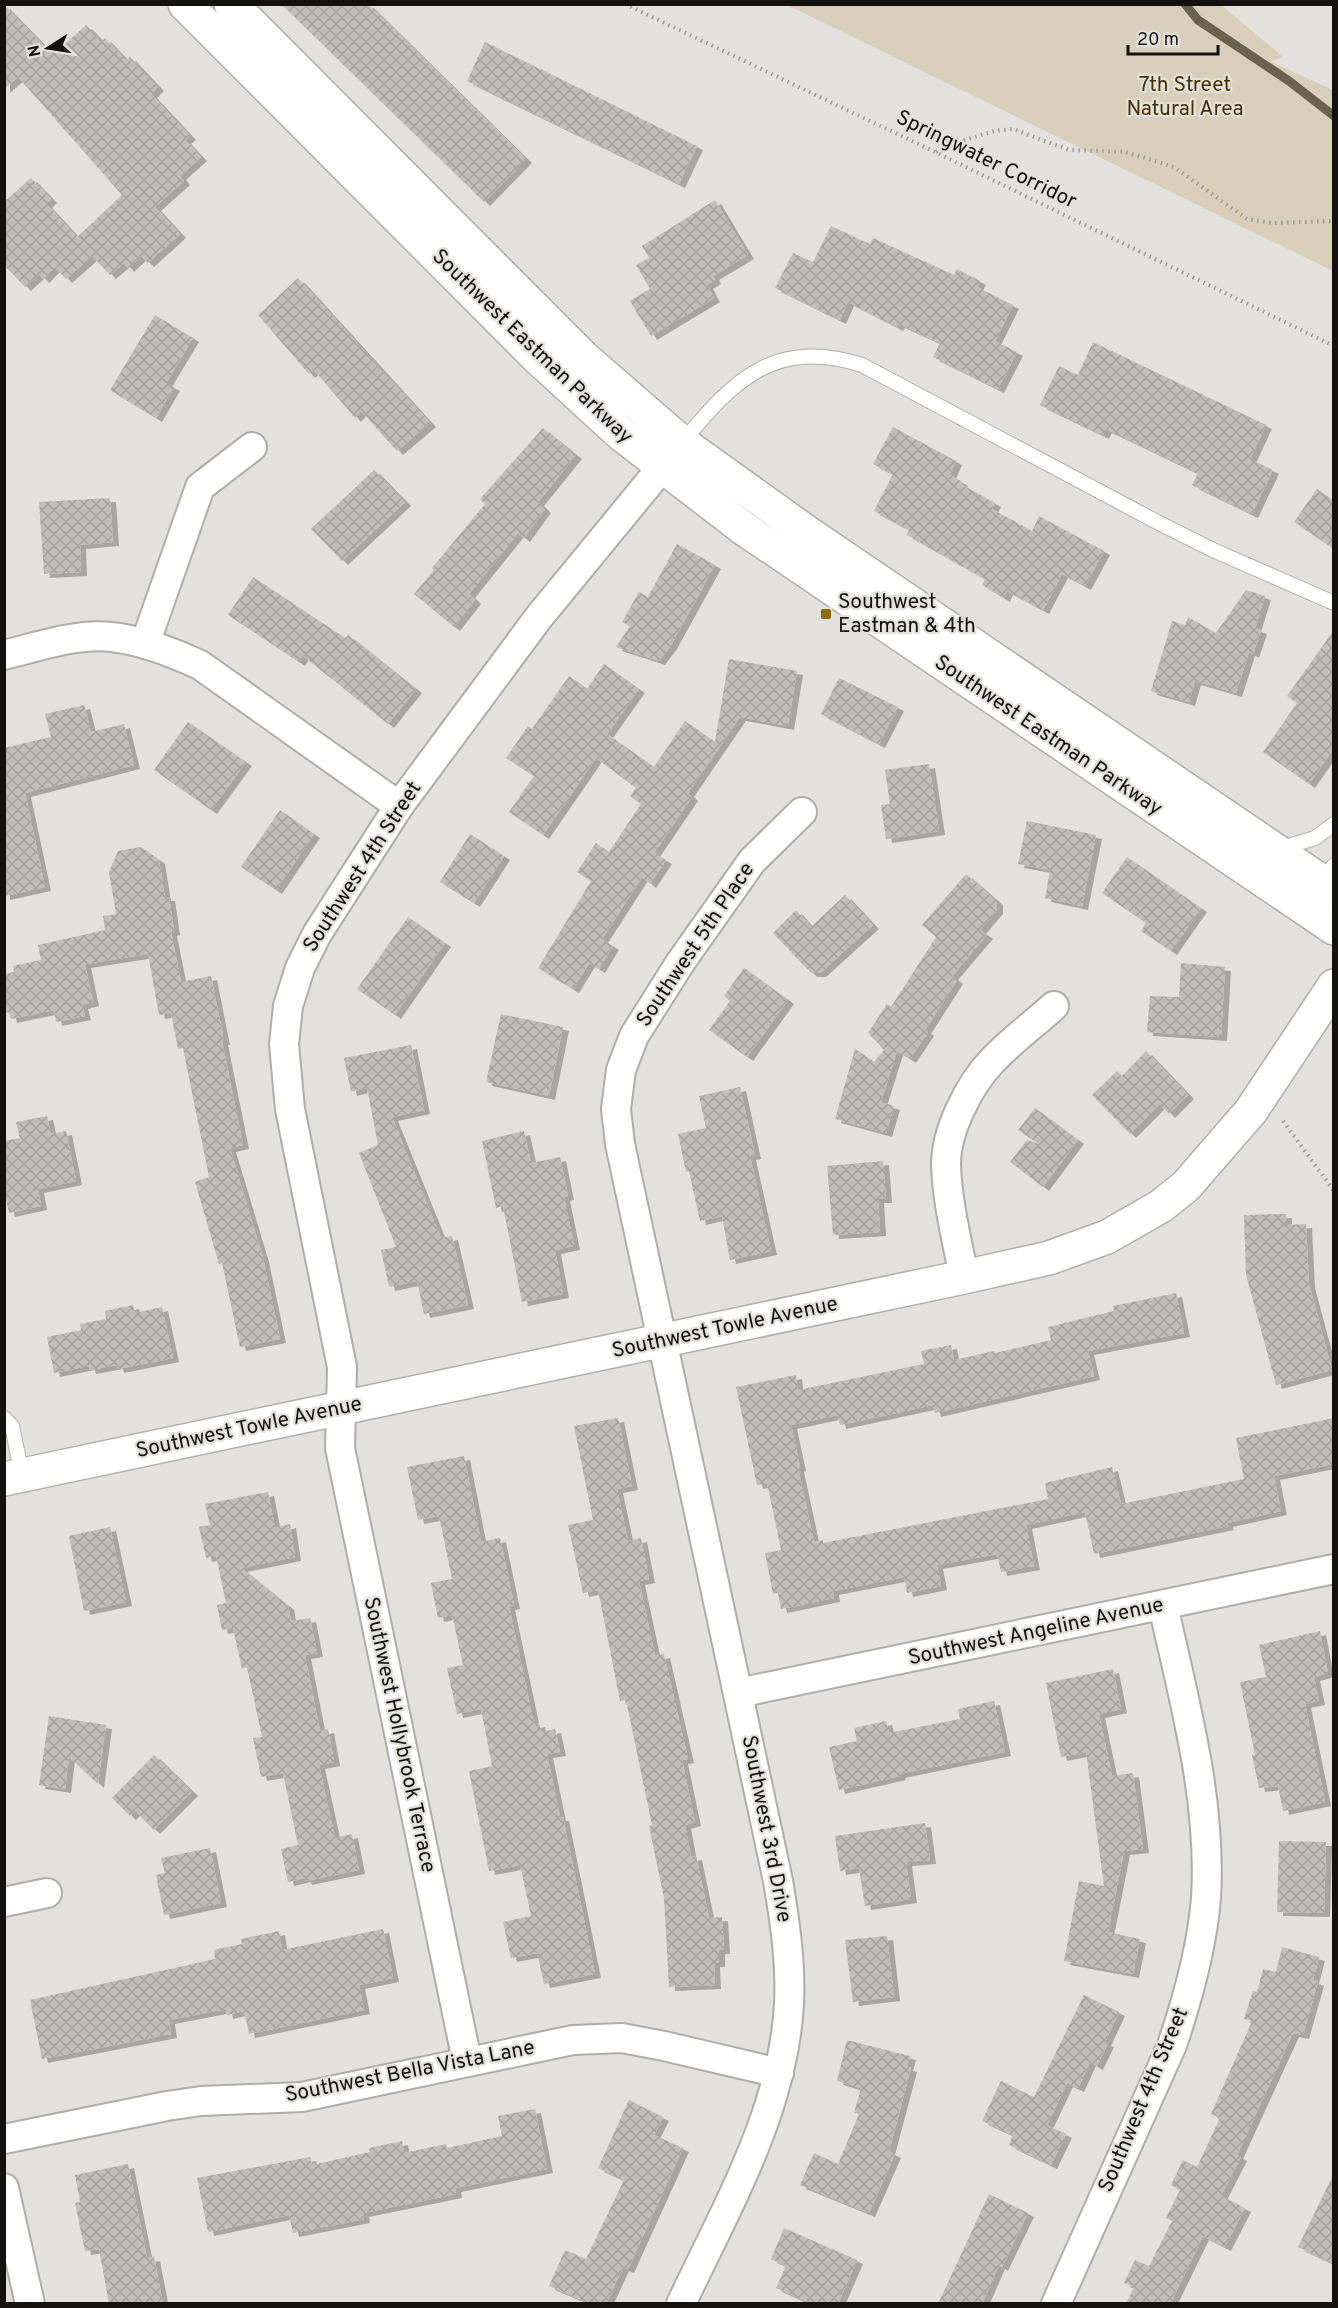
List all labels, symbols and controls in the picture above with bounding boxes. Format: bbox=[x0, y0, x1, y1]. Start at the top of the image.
north arrow bbox=[18, 18, 78, 78]
scale bar bbox=[1128, 18, 1218, 56]
text: 20 m bbox=[1137, 29, 1179, 52]
text: N bbox=[24, 43, 46, 58]
park label: 7th Street Natural Area bbox=[1127, 72, 1243, 123]
street label: Springwater Corridor bbox=[891, 104, 1081, 216]
street label: Southwest Eastman Parkway bbox=[426, 244, 638, 450]
place label: Southwest Eastman & 4th bbox=[838, 589, 976, 640]
marker: Southwest Eastman & 4th bbox=[819, 607, 833, 621]
street label: Southwest Eastman Parkway bbox=[929, 649, 1167, 823]
street label: Southwest 4th Street bbox=[298, 776, 428, 958]
street label: Southwest 5th Place bbox=[631, 858, 761, 1032]
street label: Southwest Towle Avenue bbox=[609, 1291, 841, 1365]
street label: Southwest Towle Avenue bbox=[133, 1391, 365, 1465]
street label: Southwest Angeline Avenue bbox=[906, 1592, 1166, 1672]
street label: Southwest Hollybrook Terrace bbox=[357, 1595, 441, 1875]
street label: Southwest 3rd Drive bbox=[735, 1733, 797, 1925]
street label: Southwest 4th Street bbox=[1093, 2003, 1195, 2197]
street label: Southwest Bella Vista Lane bbox=[283, 2035, 537, 2109]

